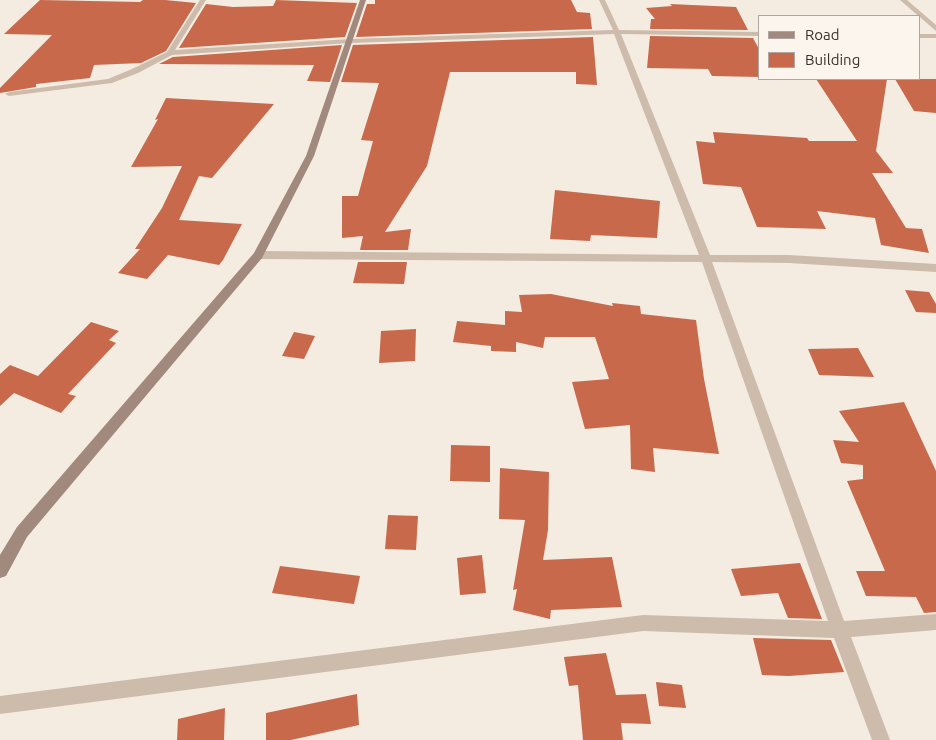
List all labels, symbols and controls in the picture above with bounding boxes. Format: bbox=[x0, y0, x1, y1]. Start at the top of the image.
legend bbox=[758, 15, 921, 80]
text: Road bbox=[805, 26, 840, 43]
text: Building bbox=[805, 51, 860, 68]

